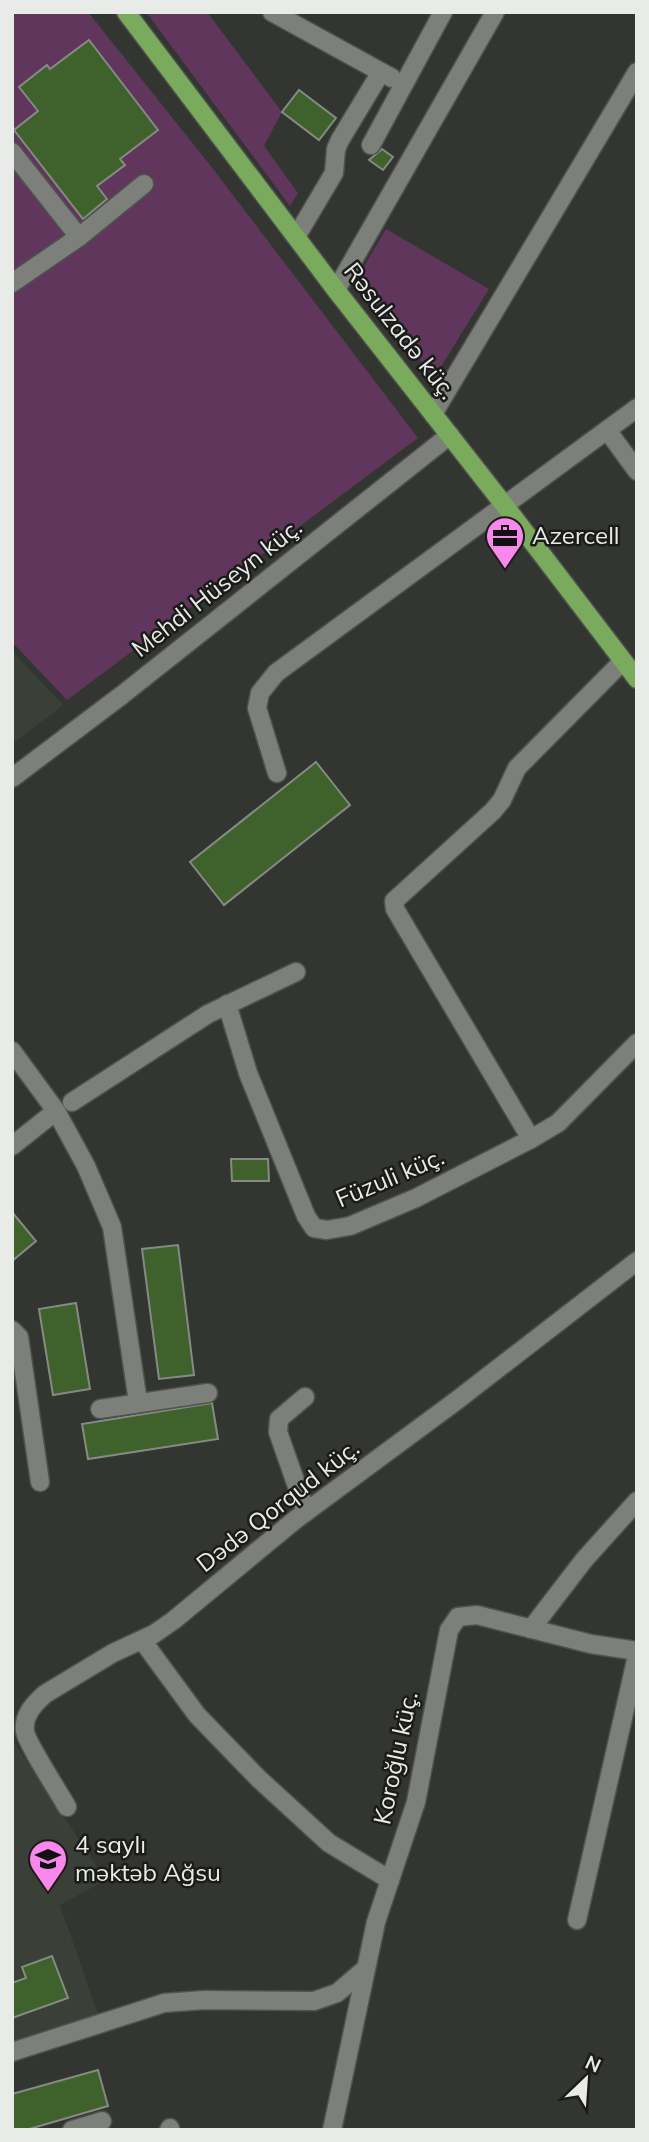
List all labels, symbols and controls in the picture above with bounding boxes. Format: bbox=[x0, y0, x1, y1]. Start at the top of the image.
street label: Rəsulzadə küç. bbox=[338, 256, 463, 405]
street label: Mehdi Hüseyn küç. bbox=[125, 511, 308, 663]
office icon: Azercell bbox=[484, 515, 526, 570]
place label: Azercell bbox=[532, 520, 620, 550]
street label: Füzuli küç. bbox=[331, 1141, 448, 1213]
street label: Dədə Qorqud küç. bbox=[190, 1432, 365, 1578]
street label: Koroğlu küç. bbox=[366, 1689, 424, 1827]
place label: 4 saylı məktəb Ağsu bbox=[75, 1829, 221, 1887]
school or university icon: 4 saylı məktəb Ağsu bbox=[27, 1838, 69, 1893]
north arrow bbox=[551, 2044, 621, 2114]
text: N bbox=[582, 2050, 605, 2078]

